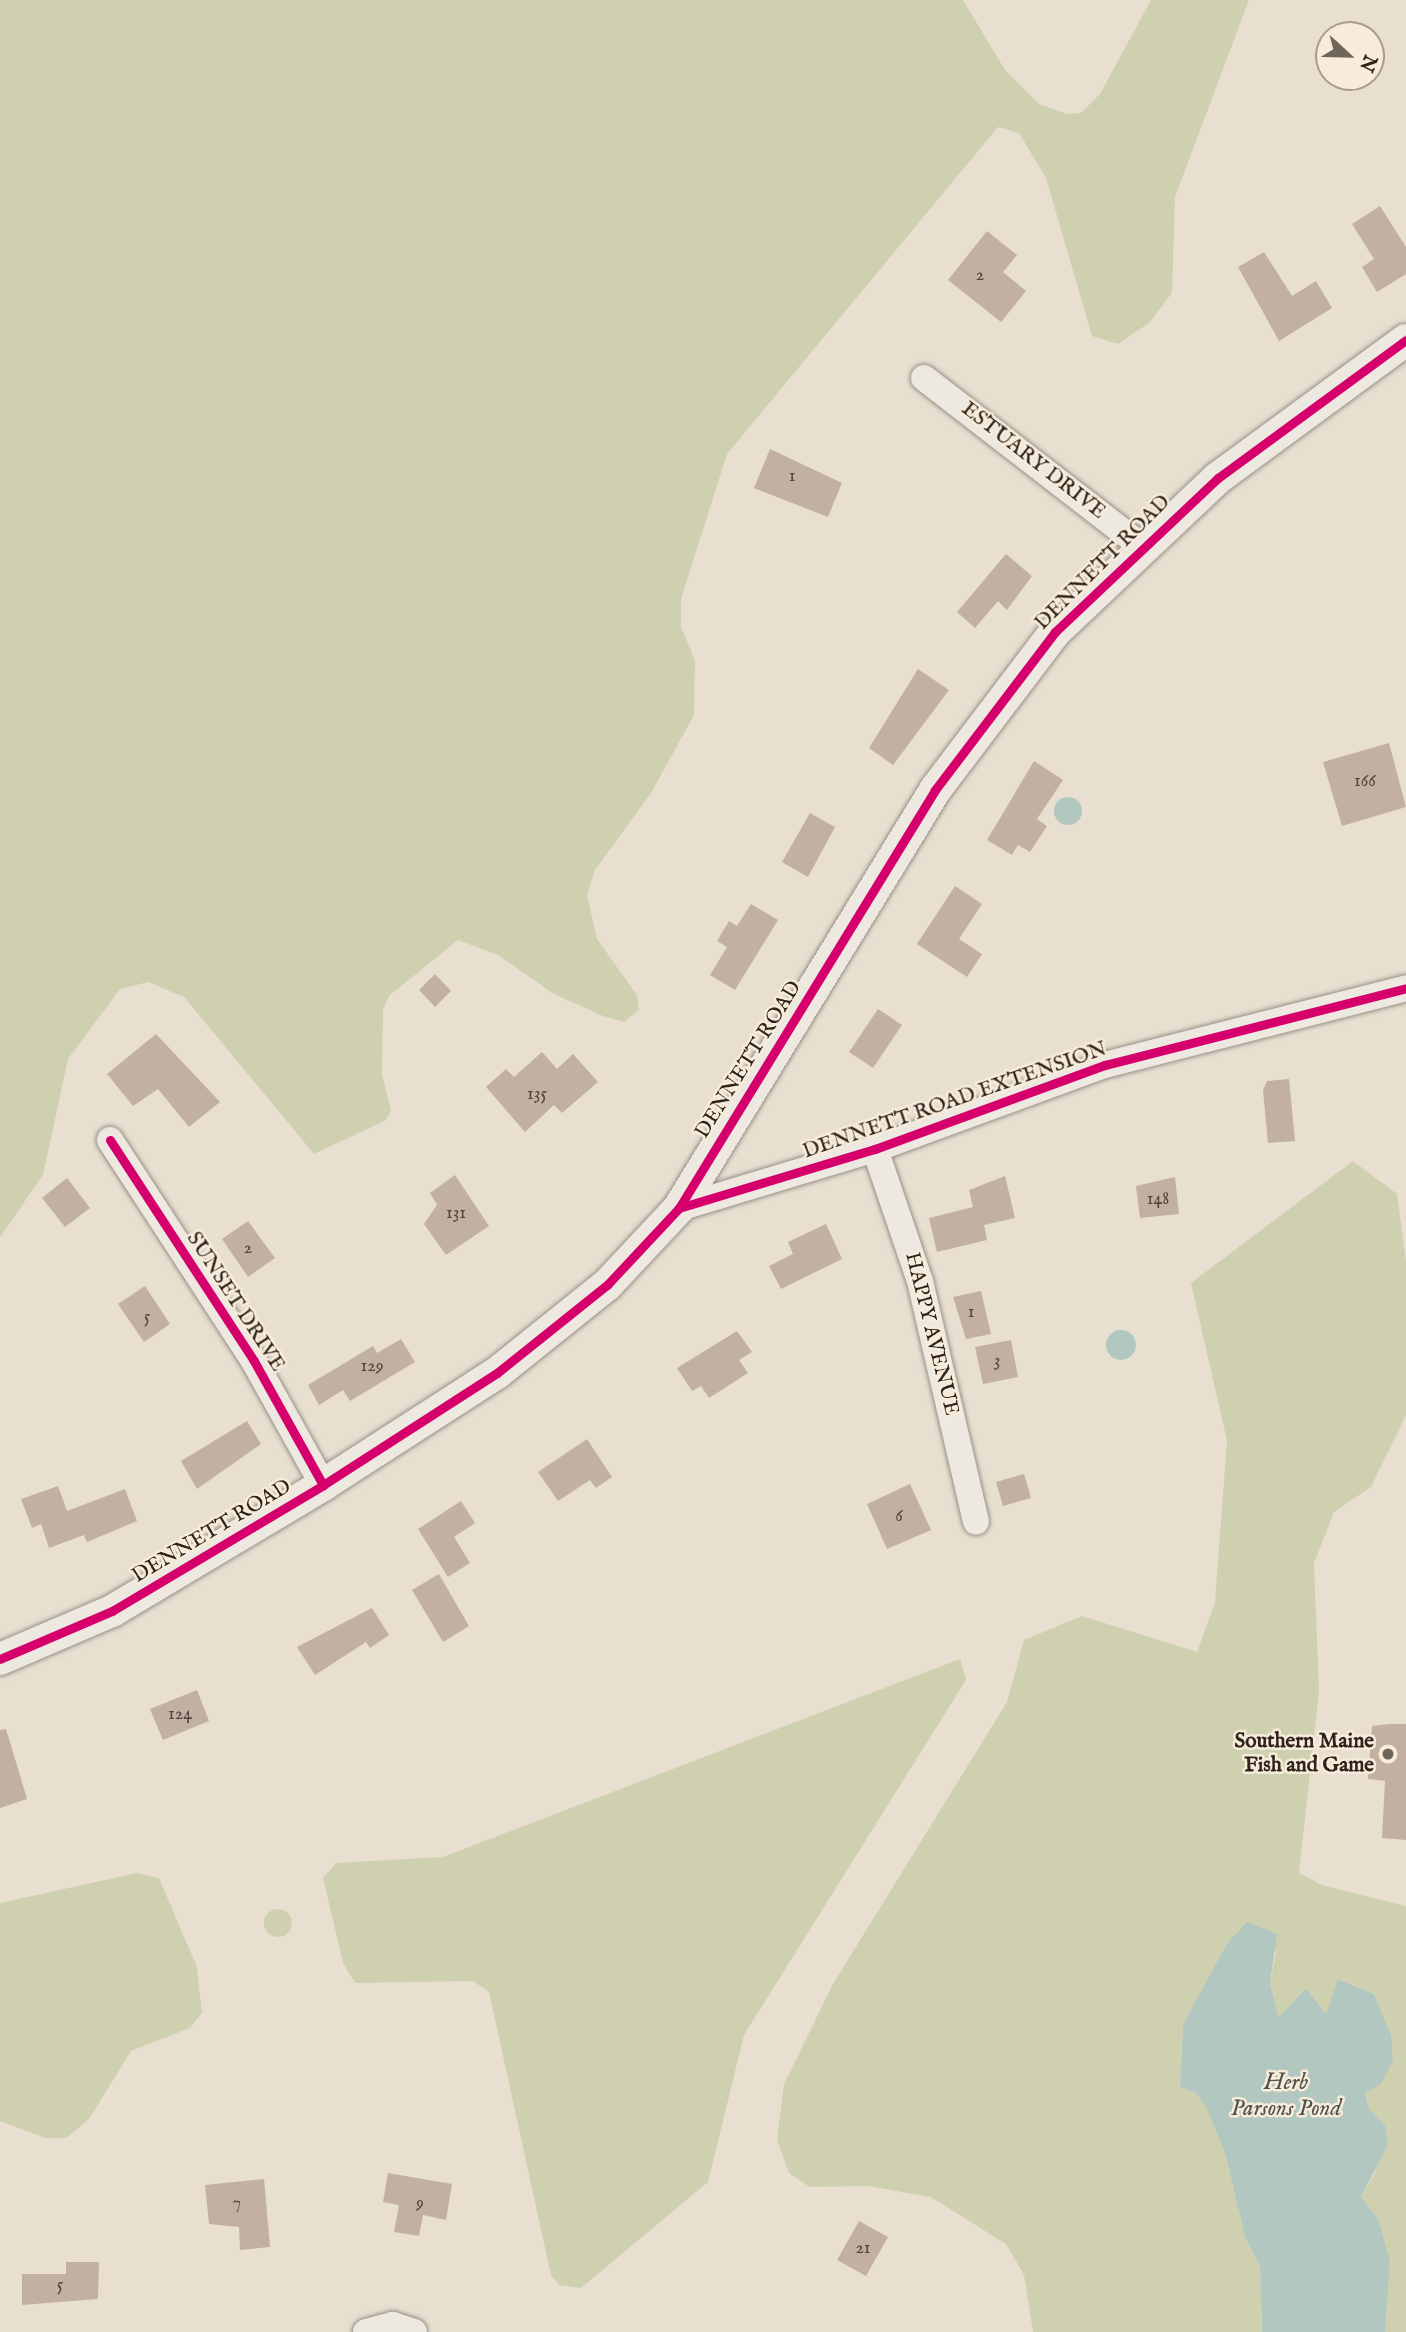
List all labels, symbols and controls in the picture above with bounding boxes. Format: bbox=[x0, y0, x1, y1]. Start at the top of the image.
north arrow bbox=[1315, 21, 1385, 91]
text: N bbox=[1353, 51, 1382, 75]
house number: 2 bbox=[976, 265, 984, 287]
street label: ESTUARY DRIVE bbox=[956, 397, 1110, 525]
house number: 1 bbox=[789, 466, 795, 488]
street label: DENNETT ROAD bbox=[1030, 490, 1176, 636]
house number: 166 bbox=[1354, 771, 1376, 793]
street label: DENNETT ROAD bbox=[690, 977, 808, 1143]
street label: DENNETT ROAD EXTENSION bbox=[800, 1037, 1110, 1165]
house number: 135 bbox=[527, 1084, 547, 1106]
house number: 148 bbox=[1147, 1189, 1169, 1211]
house number: 131 bbox=[446, 1203, 466, 1225]
street label: SUNSET DRIVE bbox=[180, 1227, 290, 1377]
house number: 2 bbox=[244, 1238, 252, 1260]
street label: HAPPY AVENUE bbox=[899, 1250, 963, 1418]
house number: 1 bbox=[968, 1302, 974, 1324]
house number: 5 bbox=[144, 1307, 150, 1329]
house number: 3 bbox=[994, 1351, 1000, 1373]
house number: 129 bbox=[360, 1356, 384, 1378]
street label: DENNETT ROAD bbox=[128, 1475, 296, 1589]
house number: 6 bbox=[895, 1506, 903, 1528]
house number: 124 bbox=[168, 1704, 192, 1726]
place label: Southern Maine Fish and Game bbox=[1234, 1729, 1374, 1779]
marker: Southern Maine Fish and Game bbox=[1380, 1746, 1396, 1762]
water label: Herb Parsons Pond bbox=[1231, 2069, 1341, 2123]
house number: 7 bbox=[233, 2193, 241, 2215]
house number: 9 bbox=[416, 2193, 424, 2215]
house number: 21 bbox=[855, 2238, 871, 2260]
house number: 5 bbox=[57, 2275, 63, 2297]

